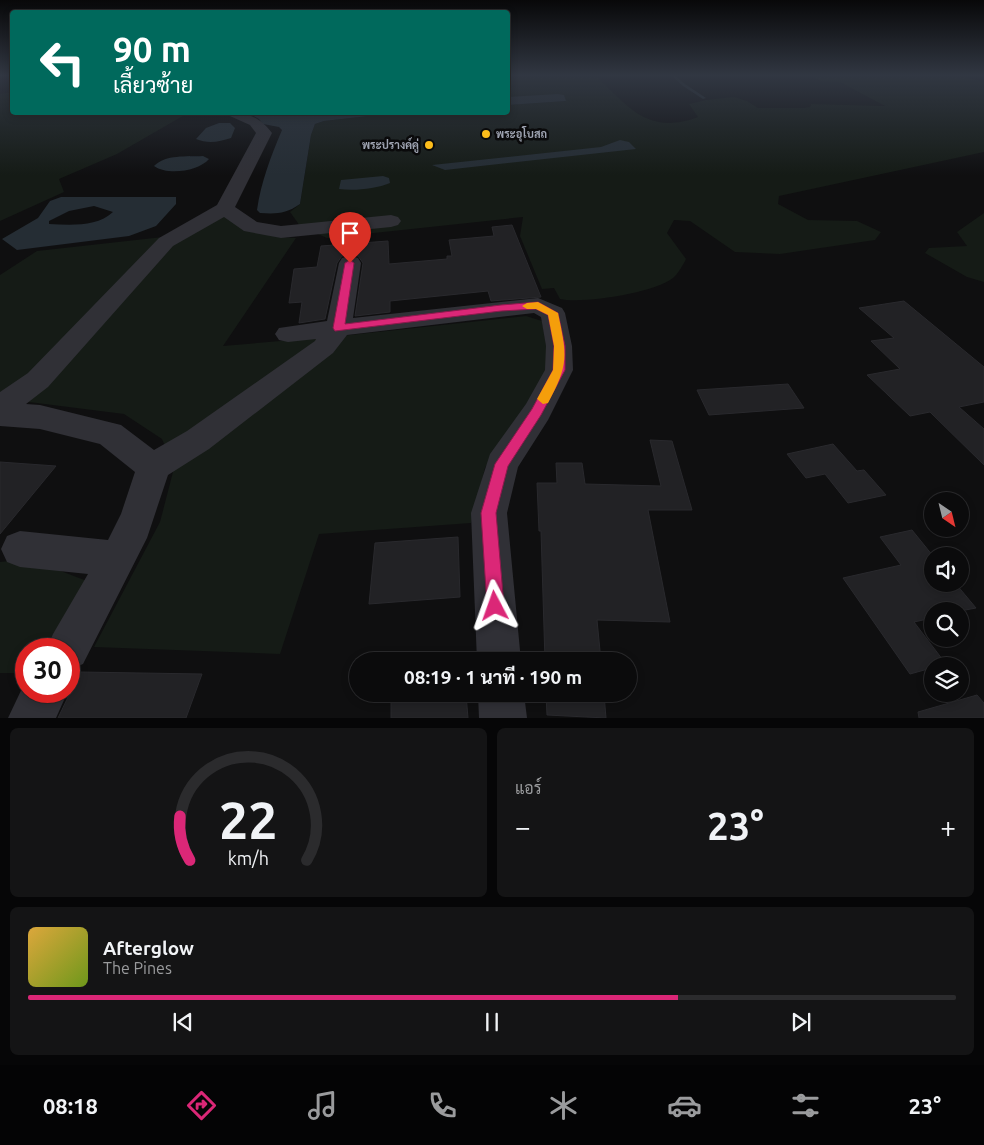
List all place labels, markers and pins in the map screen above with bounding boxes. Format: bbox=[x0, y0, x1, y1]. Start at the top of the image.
place label: พระอุโบสถ bbox=[496, 126, 547, 142]
marker: พระอุโบสถ bbox=[480, 128, 492, 140]
place label: พระปรางค์คู่ bbox=[362, 137, 419, 153]
marker: พระปรางค์คู่ bbox=[423, 139, 435, 151]
pin bbox=[329, 212, 371, 263]

